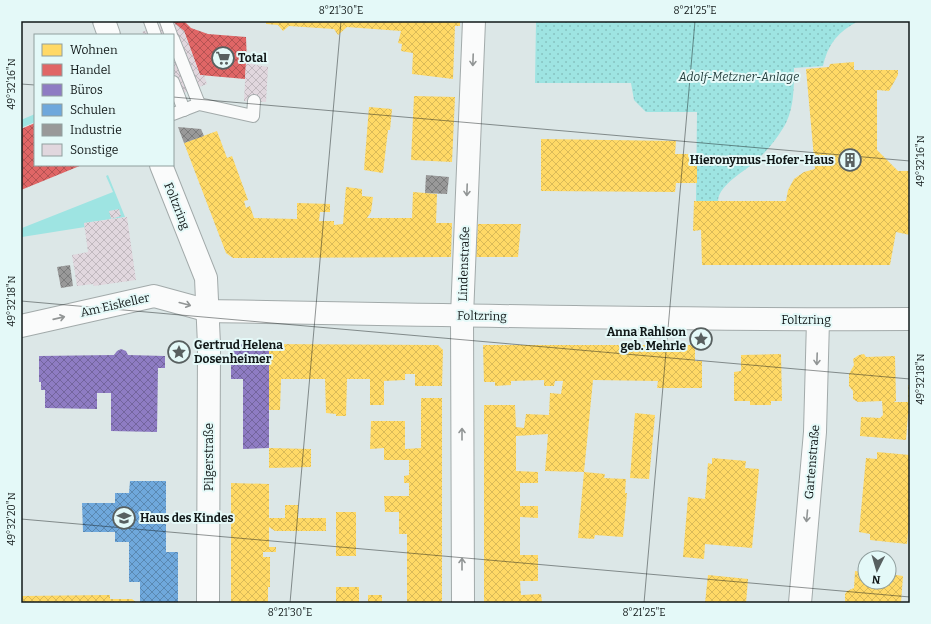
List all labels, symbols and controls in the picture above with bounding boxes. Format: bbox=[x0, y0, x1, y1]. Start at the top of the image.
text: 8°21'30"E bbox=[319, 5, 363, 17]
text: 8°21'25"E bbox=[673, 5, 717, 17]
legend bbox=[34, 34, 174, 166]
text: Wohnen bbox=[70, 43, 118, 57]
supermarket icon: Total bbox=[210, 45, 236, 71]
place label: Total bbox=[238, 51, 267, 65]
one-way arrow bbox=[469, 53, 476, 66]
text: 49°32'16"N bbox=[6, 58, 18, 110]
text: Handel bbox=[70, 63, 111, 77]
park label: Adolf-Metzner-Anlage bbox=[678, 70, 799, 84]
text: Büros bbox=[70, 83, 103, 97]
text: Schulen bbox=[70, 103, 116, 117]
text: Industrie bbox=[70, 123, 122, 137]
text: 49°32'16"N bbox=[915, 135, 927, 187]
text: Sonstige bbox=[70, 143, 118, 157]
building icon: Hieronymus-Hofer-Haus bbox=[837, 147, 863, 173]
place label: Hieronymus-Hofer-Haus bbox=[690, 153, 834, 167]
street label: Foltzring bbox=[161, 180, 193, 232]
one-way arrow bbox=[463, 183, 471, 196]
street label: Lindenstraße bbox=[456, 226, 472, 302]
text: 49°32'18"N bbox=[6, 275, 18, 327]
street label: Am Eiskeller bbox=[79, 290, 152, 320]
one-way arrow bbox=[179, 301, 192, 309]
street label: Foltzring bbox=[457, 309, 507, 323]
one-way arrow bbox=[52, 313, 65, 321]
street label: Foltzring bbox=[781, 313, 831, 327]
place label: Anna Rahlson geb. Mehrle bbox=[607, 325, 686, 353]
place icon: Anna Rahlson geb. Mehrle bbox=[688, 326, 714, 352]
place label: Gertrud Helena Dosenheimer bbox=[194, 338, 283, 366]
place icon: Gertrud Helena Dosenheimer bbox=[166, 339, 192, 365]
one-way arrow bbox=[813, 352, 821, 365]
text: 49°32'18"N bbox=[915, 353, 927, 405]
street label: Pilgerstraße bbox=[202, 423, 216, 491]
street label: Gartenstraße bbox=[802, 424, 822, 500]
one-way arrow bbox=[458, 428, 466, 441]
text: 49°32'20"N bbox=[6, 492, 18, 546]
school or university icon: Haus des Kindes bbox=[111, 505, 137, 531]
one-way arrow bbox=[804, 509, 811, 522]
place label: Haus des Kindes bbox=[140, 511, 233, 525]
north arrow bbox=[857, 550, 897, 590]
one-way arrow bbox=[458, 558, 466, 571]
text: N bbox=[871, 573, 881, 586]
text: 8°21'30"E bbox=[268, 607, 312, 619]
text: 8°21'25"E bbox=[622, 607, 666, 619]

